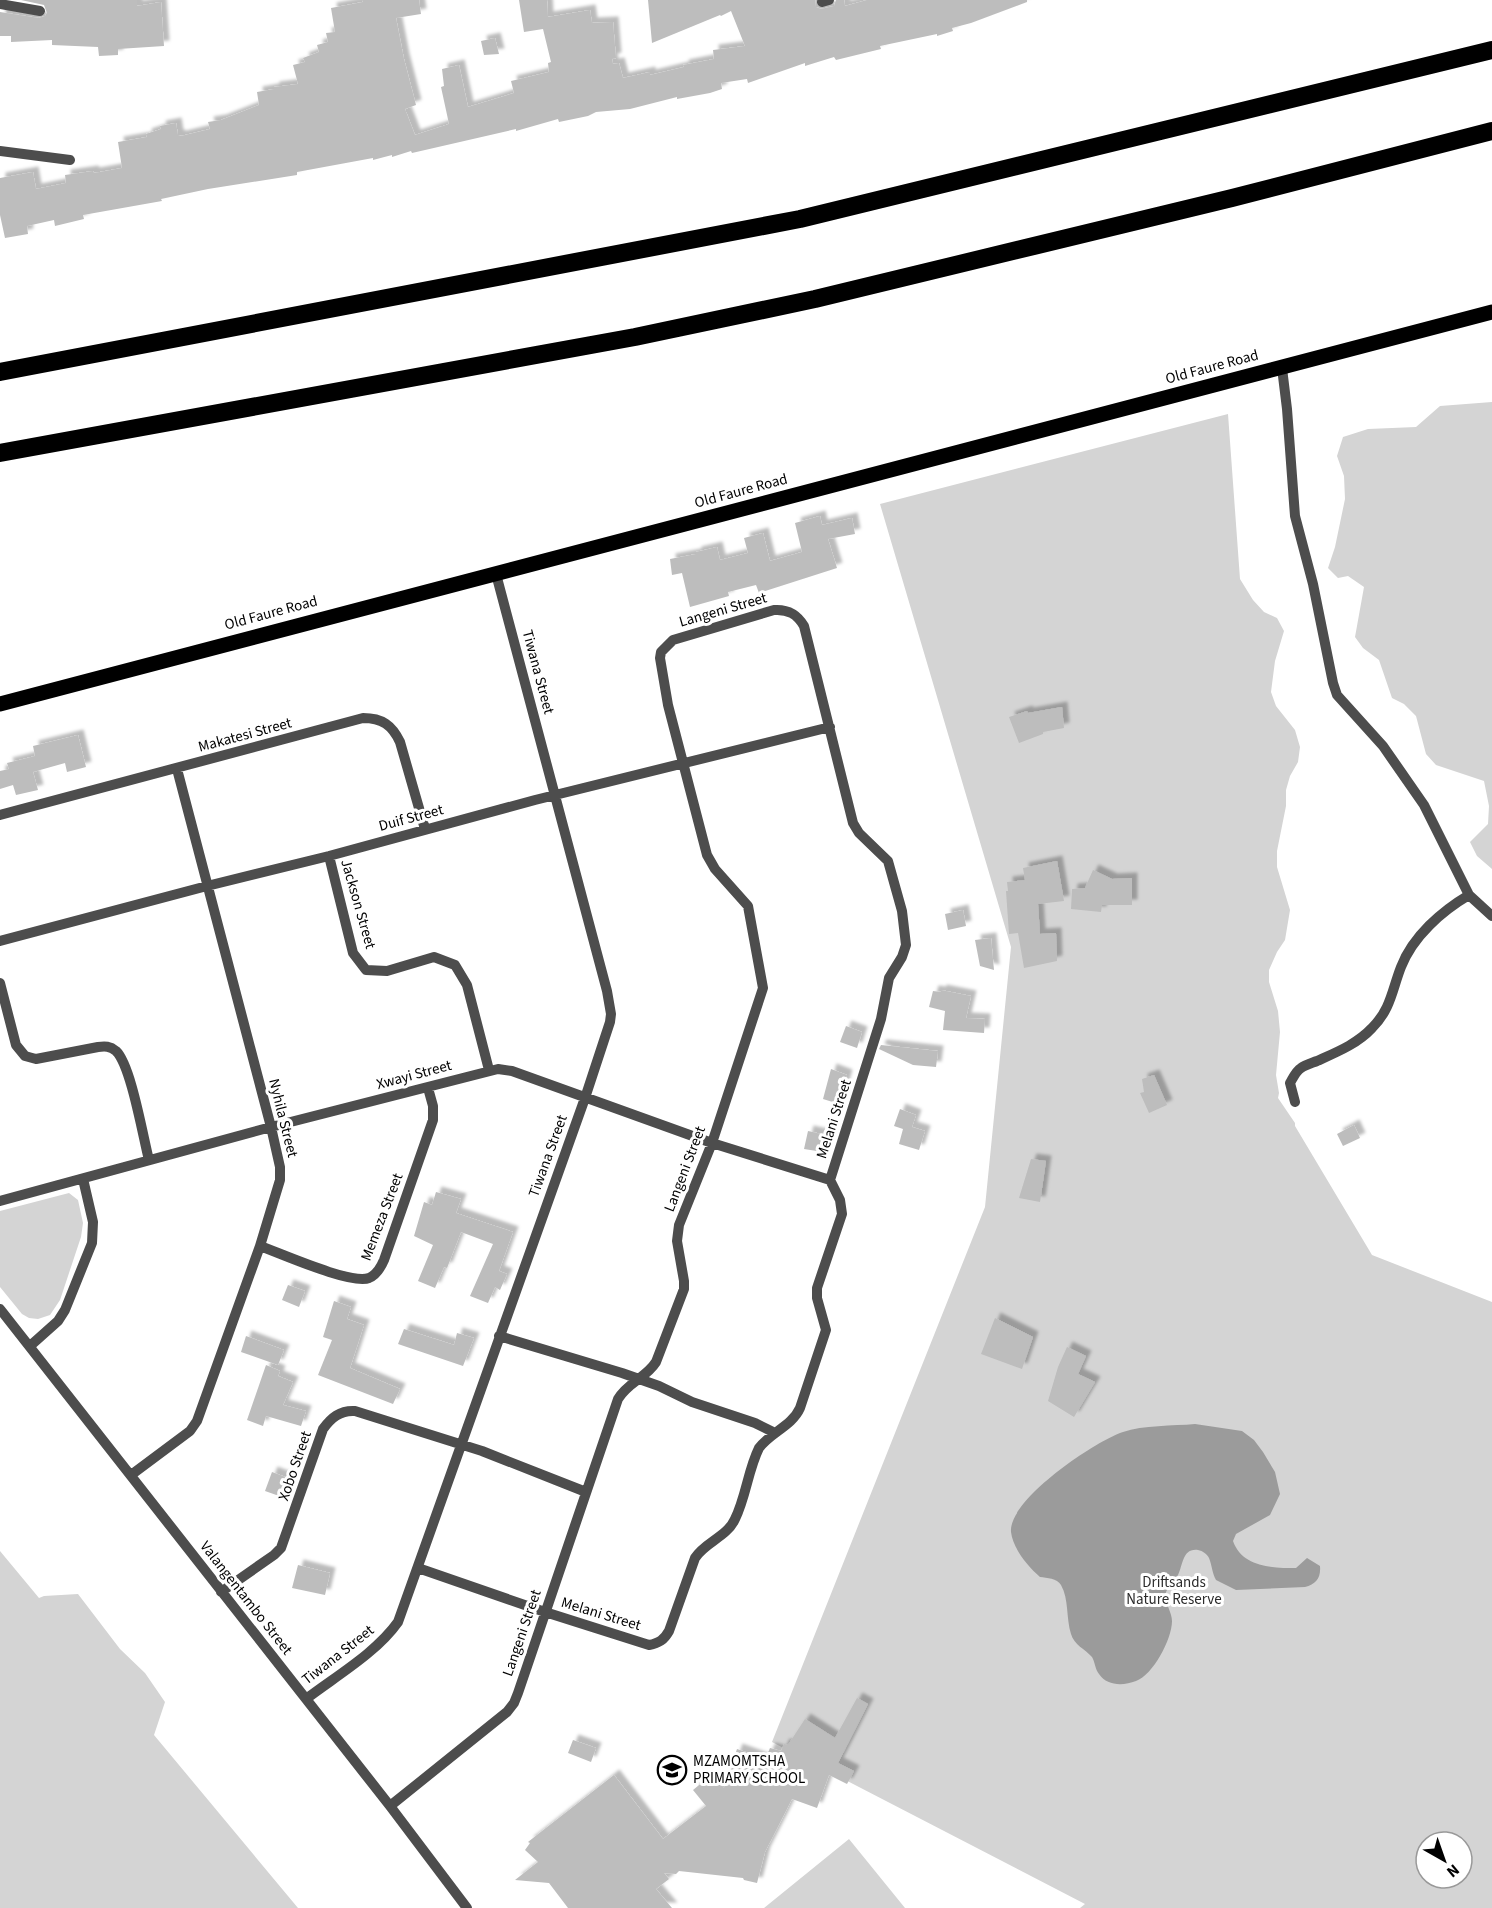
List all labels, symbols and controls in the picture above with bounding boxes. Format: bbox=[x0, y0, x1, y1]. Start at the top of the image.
street label: Old Faure Road bbox=[1163, 345, 1261, 389]
street label: Old Faure Road bbox=[692, 469, 790, 513]
street label: Langeni Street bbox=[677, 587, 769, 633]
street label: Old Faure Road bbox=[222, 591, 320, 635]
street label: Tiwana Street bbox=[517, 628, 559, 716]
street label: Makatesi Street bbox=[196, 712, 294, 758]
street label: Duif Street bbox=[376, 799, 446, 837]
street label: Jackson Street bbox=[335, 857, 381, 951]
street label: Xwayi Street bbox=[374, 1055, 454, 1095]
street label: Nyhila Street bbox=[263, 1076, 303, 1160]
street label: Melani Street bbox=[811, 1077, 857, 1161]
street label: Tiwana Street bbox=[523, 1112, 573, 1200]
street label: Langeni Street bbox=[659, 1123, 711, 1215]
street label: Memeza Street bbox=[356, 1170, 408, 1264]
street label: Xobo Street bbox=[273, 1428, 317, 1504]
street label: Valangentambo Street bbox=[195, 1537, 297, 1659]
park label: Driftsands Nature Reserve bbox=[1126, 1572, 1222, 1610]
street label: Langeni Street bbox=[497, 1587, 547, 1679]
street label: Melani Street bbox=[559, 1592, 643, 1636]
street label: Tiwana Street bbox=[298, 1620, 378, 1690]
place label: MZAMOMTSHA PRIMARY SCHOOL bbox=[693, 1751, 805, 1789]
school or university icon: MZAMOMTSHA PRIMARY SCHOOL bbox=[656, 1754, 688, 1786]
north arrow bbox=[1414, 1830, 1474, 1890]
text: N bbox=[1442, 1859, 1464, 1883]

